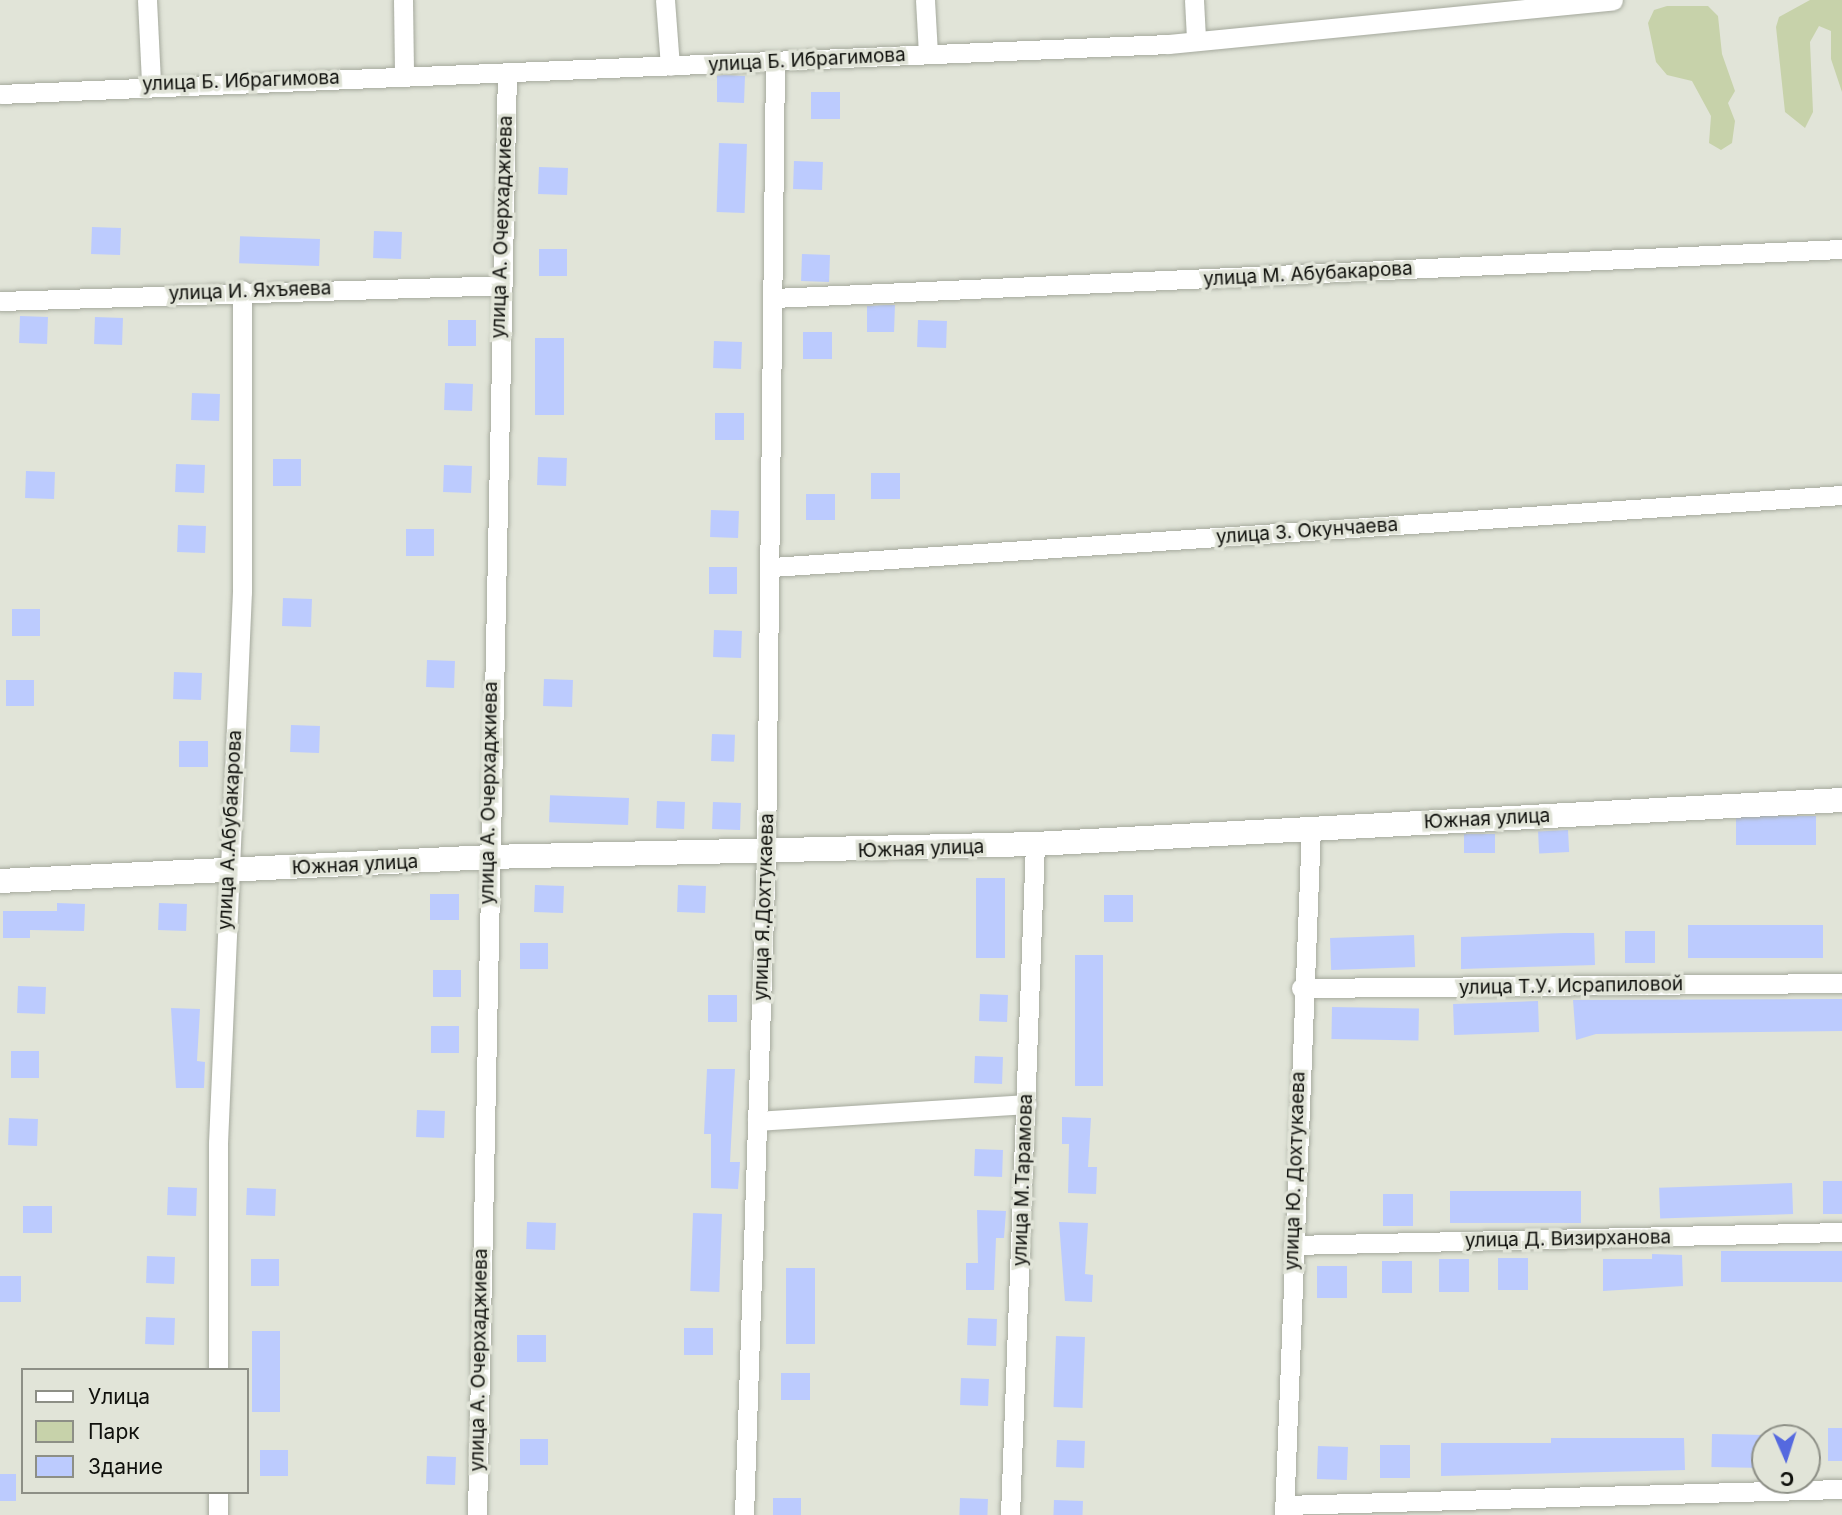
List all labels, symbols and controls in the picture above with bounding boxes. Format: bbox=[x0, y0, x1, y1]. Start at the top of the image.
street label: улица Б. Ибрагимова bbox=[708, 43, 906, 77]
street label: улица Б. Ибрагимова bbox=[142, 66, 340, 96]
street label: улица А. Очерхаджиева bbox=[487, 115, 517, 339]
street label: улица М. Абубакарова bbox=[1203, 257, 1413, 291]
street label: улица И. Яхъяева bbox=[168, 277, 332, 305]
street label: улица З. Окунчаева bbox=[1215, 513, 1399, 549]
street label: улица А. Очерхаджиева bbox=[476, 681, 502, 905]
street label: улица А.Абубакарова bbox=[213, 729, 247, 931]
street label: Южная улица bbox=[1423, 804, 1551, 834]
street label: улица Я.Дохтукаева bbox=[749, 813, 779, 1001]
street label: Южная улица bbox=[857, 835, 985, 863]
street label: Южная улица bbox=[291, 850, 419, 880]
street label: улица Т.У. Исрапиловой bbox=[1459, 973, 1683, 999]
street label: улица Ю. Дохтукаева bbox=[1280, 1071, 1310, 1271]
street label: улица М.Тарамова bbox=[1009, 1093, 1037, 1267]
street label: улица Д. Визирханова bbox=[1465, 1226, 1671, 1252]
street label: улица А. Очерхаджиева bbox=[466, 1248, 492, 1472]
legend bbox=[21, 1368, 248, 1494]
text: Улица bbox=[88, 1384, 150, 1409]
text: Парк bbox=[88, 1419, 140, 1444]
north arrow bbox=[1751, 1424, 1821, 1494]
text: Здание bbox=[88, 1454, 163, 1479]
text: С bbox=[1779, 1467, 1795, 1490]

